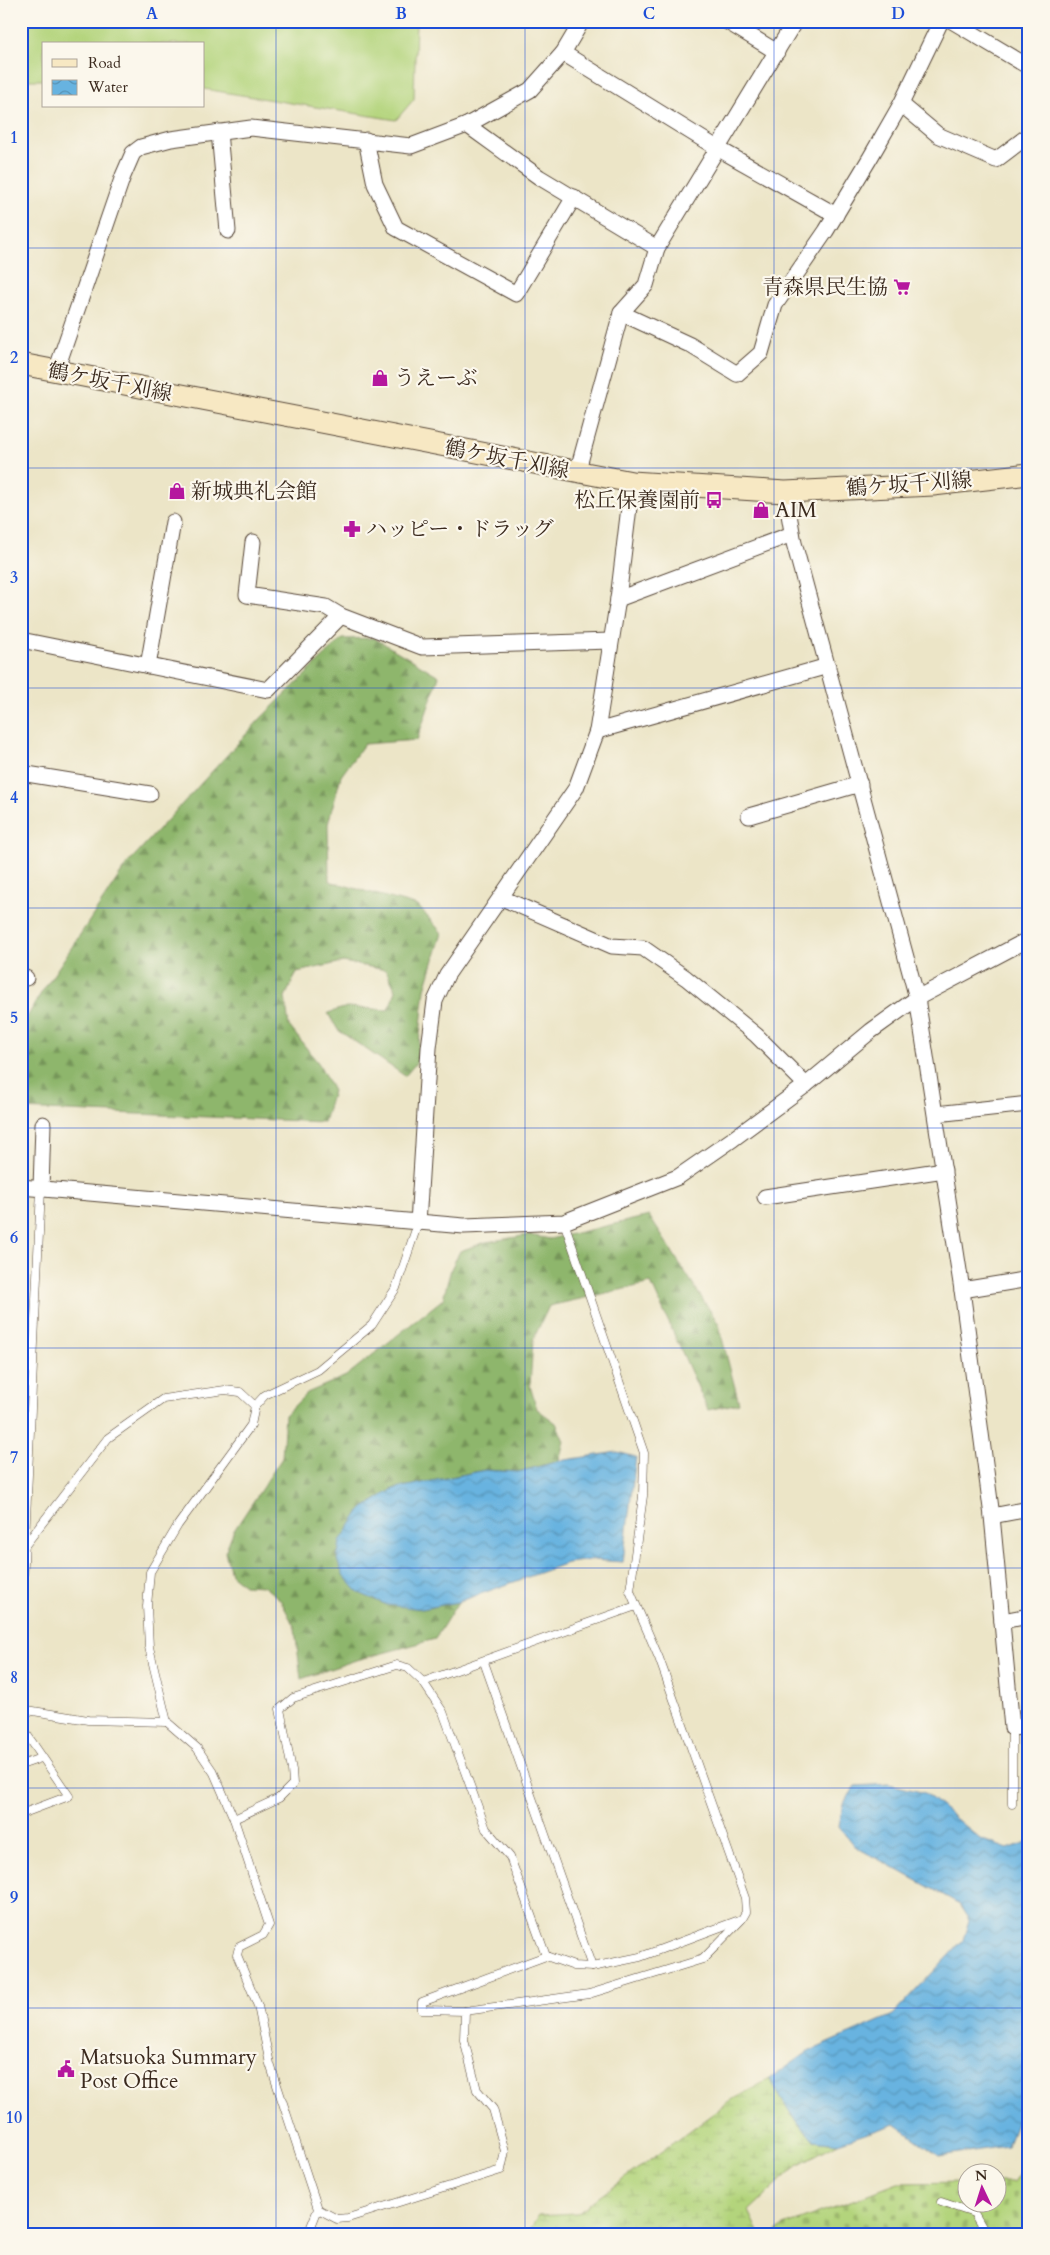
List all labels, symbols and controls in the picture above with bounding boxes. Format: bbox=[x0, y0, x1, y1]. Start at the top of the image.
text: A bbox=[146, 3, 158, 25]
text: B bbox=[395, 3, 407, 25]
text: C bbox=[643, 3, 655, 25]
text: D bbox=[891, 3, 905, 25]
legend bbox=[42, 42, 205, 108]
text: Road bbox=[88, 53, 121, 73]
text: Water bbox=[87, 77, 129, 97]
text: 1 bbox=[10, 127, 18, 149]
place label: 青森県民生協 bbox=[762, 273, 888, 302]
supermarket icon: 青森県民生協 bbox=[892, 277, 912, 297]
text: 2 bbox=[10, 347, 18, 369]
street label: 鶴ケ坂千刈線 bbox=[45, 356, 175, 409]
place label: うえーぶ bbox=[394, 364, 478, 393]
shop icon: うえーぶ bbox=[370, 368, 390, 388]
street label: 鶴ケ坂千刈線 bbox=[442, 433, 572, 486]
street label: 鶴ケ坂千刈線 bbox=[845, 466, 973, 503]
place label: 新城典礼会館 bbox=[191, 477, 317, 506]
shop icon: 新城典礼会館 bbox=[167, 481, 187, 501]
place label: 松丘保養園前 bbox=[574, 486, 700, 515]
bus stop icon: 松丘保養園前 bbox=[704, 490, 724, 510]
place label: AIM bbox=[775, 496, 817, 525]
shop icon: AIM bbox=[751, 500, 771, 520]
place label: ハッピー・ドラッグ bbox=[366, 515, 554, 544]
pharmacy icon: ハッピー・ドラッグ bbox=[342, 519, 362, 539]
text: 3 bbox=[10, 567, 18, 589]
text: 4 bbox=[10, 787, 18, 809]
text: 5 bbox=[10, 1007, 18, 1029]
text: 6 bbox=[10, 1227, 18, 1249]
text: 7 bbox=[10, 1447, 18, 1469]
text: 8 bbox=[10, 1667, 18, 1689]
text: 9 bbox=[10, 1887, 18, 1909]
place label: Matsuoka Summary Post Office bbox=[80, 2043, 257, 2096]
public building icon: Matsuoka Summary Post Office bbox=[56, 2059, 76, 2079]
text: 10 bbox=[6, 2107, 22, 2129]
north arrow bbox=[958, 2162, 1008, 2212]
text: N bbox=[974, 2166, 988, 2185]

